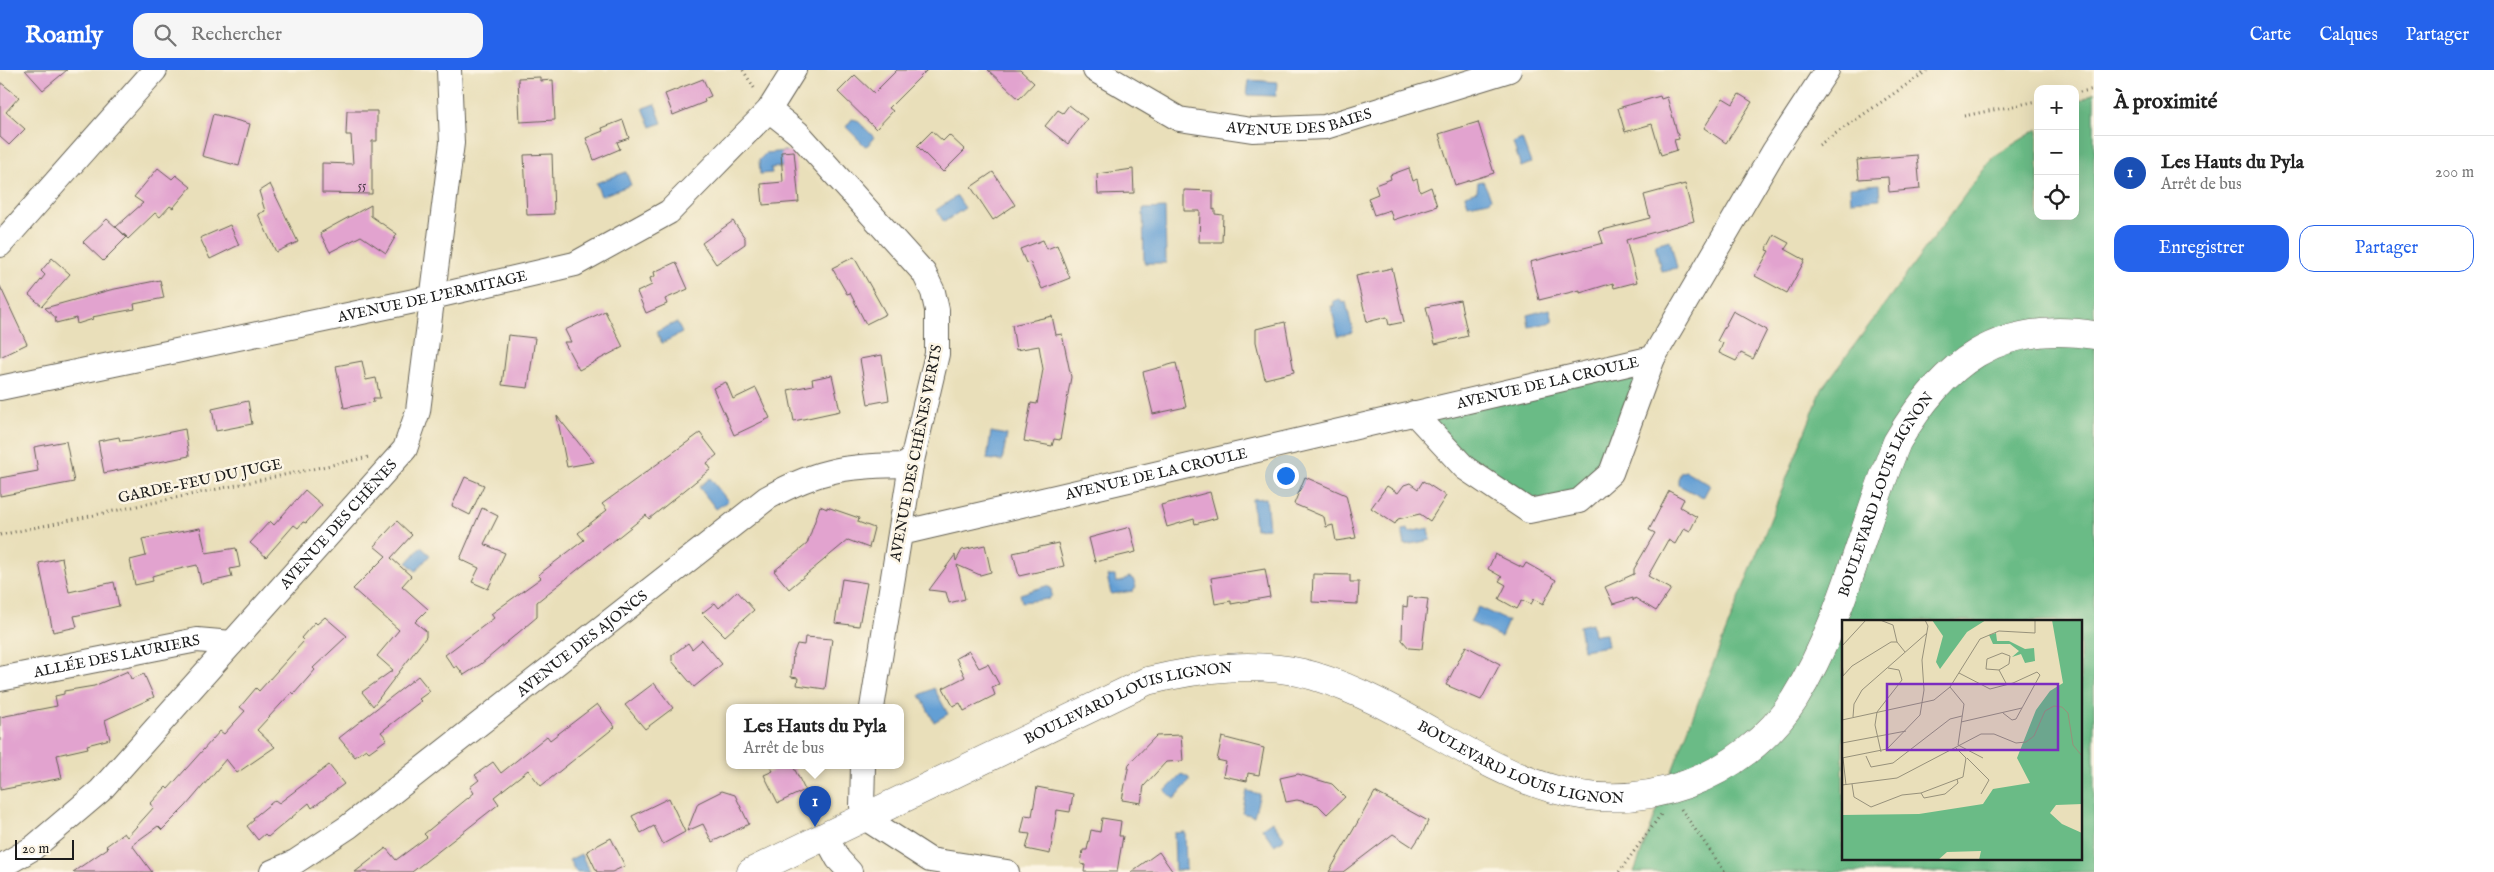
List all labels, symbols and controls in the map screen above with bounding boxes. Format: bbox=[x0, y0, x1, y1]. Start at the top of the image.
search box bbox=[133, 13, 483, 58]
text: Roamly bbox=[25, 20, 103, 51]
icon: search bbox=[151, 21, 179, 49]
text: Rechercher bbox=[191, 23, 282, 47]
text: Carte bbox=[2250, 24, 2291, 47]
text: Calques bbox=[2319, 24, 2378, 47]
text: Partager bbox=[2406, 24, 2469, 47]
map controls bbox=[2034, 85, 2079, 220]
button: + bbox=[2034, 85, 2079, 130]
text: À proximité bbox=[2114, 89, 2217, 116]
street label: AVENUE DES BAIES bbox=[1224, 104, 1374, 140]
button: − bbox=[2034, 130, 2079, 175]
text: Les Hauts du Pyla bbox=[2161, 151, 2304, 175]
text: 1 bbox=[2127, 163, 2133, 183]
text: 200 m bbox=[2435, 163, 2474, 183]
button: locate bbox=[2034, 175, 2079, 220]
text: Arrêt de bus bbox=[2161, 175, 2242, 195]
house number: 55 bbox=[358, 178, 367, 193]
button: Enregistrer bbox=[2114, 225, 2289, 272]
button: Partager bbox=[2299, 225, 2474, 272]
street label: AVENUE DE L'ERMITAGE bbox=[335, 266, 529, 327]
street label: AVENUE DES CHÊNES VERTS bbox=[885, 343, 946, 564]
street label: AVENUE DE LA CROULE bbox=[1454, 352, 1641, 413]
street label: BOULEVARD LOUIS LIGNON bbox=[1834, 388, 1937, 599]
street label: AVENUE DE LA CROULE bbox=[1062, 443, 1249, 504]
street label: GARDE-FEU DU JUGE bbox=[116, 454, 284, 508]
street label: AVENUE DES CHÊNES bbox=[275, 455, 401, 593]
your location bbox=[1273, 463, 1299, 489]
street label: AVENUE DES AJONCS bbox=[512, 586, 651, 701]
inset map bbox=[1842, 620, 2082, 860]
street label: ALLÉE DES LAURIERS bbox=[31, 630, 201, 682]
street label: BOULEVARD LOUIS LIGNON bbox=[1021, 658, 1233, 748]
popup bbox=[726, 704, 904, 769]
text: Les Hauts du Pyla bbox=[744, 715, 886, 739]
street label: BOULEVARD LOUIS LIGNON bbox=[1414, 716, 1625, 807]
text: Arrêt de bus bbox=[744, 739, 824, 759]
pin: 1 bbox=[799, 786, 831, 827]
scale bar bbox=[15, 837, 74, 860]
text: 20 m bbox=[22, 840, 49, 858]

